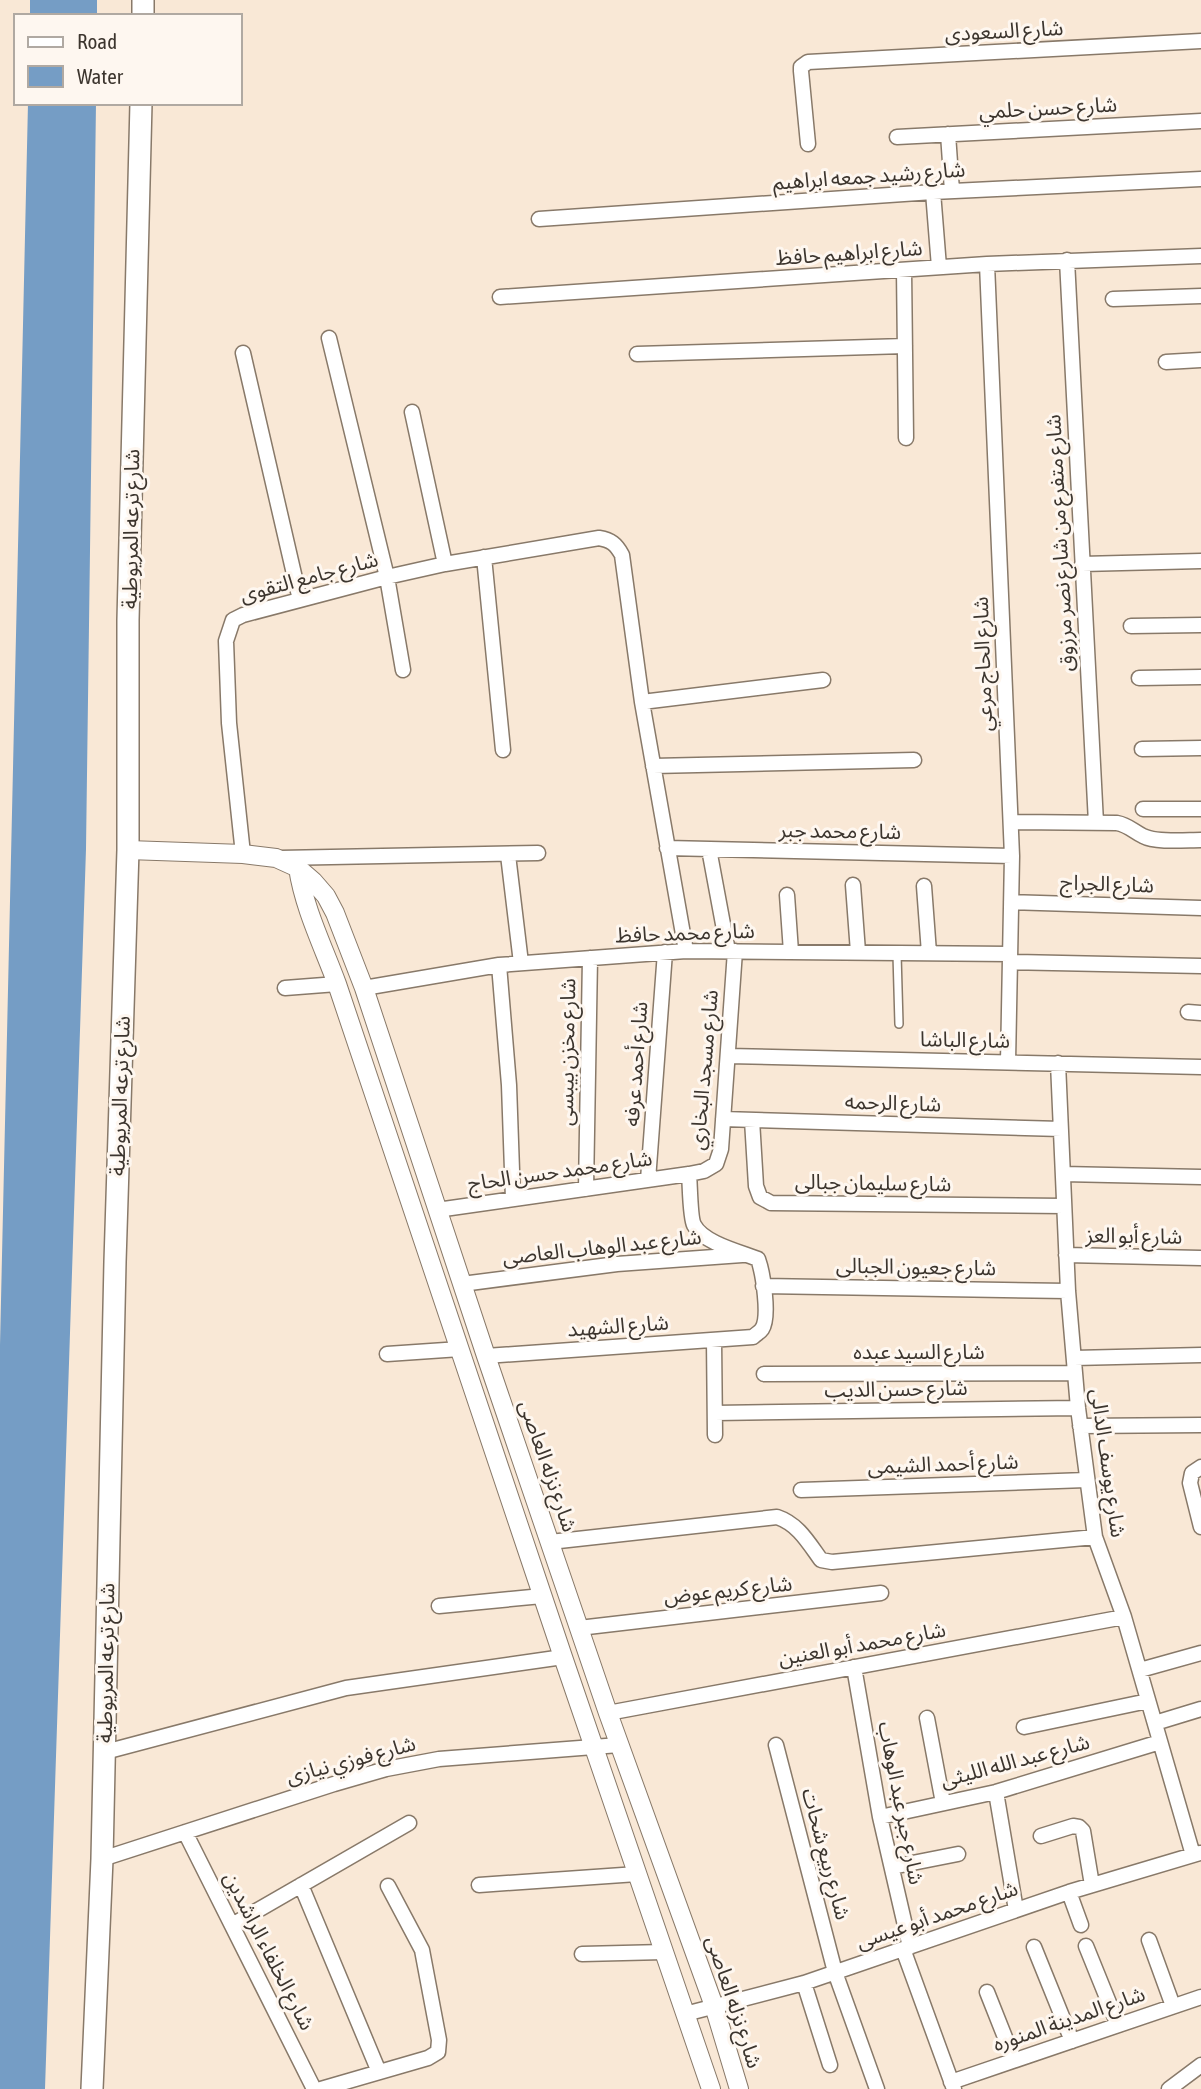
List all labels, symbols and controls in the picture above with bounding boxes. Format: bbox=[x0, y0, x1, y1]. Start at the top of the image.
legend bbox=[14, 14, 242, 105]
street label: شارع السعودى bbox=[944, 15, 1064, 49]
text: Road bbox=[77, 29, 117, 53]
text: Water bbox=[77, 64, 124, 88]
street label: شارع حسن حلمي bbox=[978, 91, 1118, 127]
street label: شارع رشيد جمعه ابراهيم bbox=[772, 156, 966, 198]
street label: شارع ابراهيم حافظ bbox=[775, 235, 923, 273]
street label: شارع متفرع من شارع نصر مرزوق bbox=[1040, 414, 1082, 672]
street label: شارع ترعه المريوطية bbox=[117, 449, 147, 609]
street label: شارع جامع التقوى bbox=[237, 546, 381, 610]
street label: شارع الحاج مرعي bbox=[968, 596, 1001, 732]
street label: شارع محمد جبر bbox=[778, 817, 901, 847]
street label: شارع الجراج bbox=[1060, 869, 1154, 901]
street label: شارع محمد حافظ bbox=[615, 918, 755, 950]
street label: شارع مخزن بيبسى bbox=[553, 978, 583, 1126]
street label: شارع مسجد البخاري bbox=[684, 989, 727, 1152]
street label: شارع أحمد عرفه bbox=[619, 1001, 655, 1127]
street label: شارع ترعه المريوطية bbox=[104, 1015, 138, 1177]
street label: شارع الباشا bbox=[920, 1026, 1010, 1056]
street label: شارع الرحمه bbox=[844, 1088, 942, 1120]
street label: شارع محمد حسن الحاج bbox=[466, 1145, 654, 1199]
street label: شارع سليمان جبالى bbox=[794, 1169, 951, 1199]
street label: شارع أبو العز bbox=[1084, 1222, 1183, 1252]
street label: شارع عبد الوهاب العاصى bbox=[501, 1224, 703, 1272]
street label: شارع جعيون الجبالى bbox=[836, 1253, 996, 1283]
street label: شارع الشهيد bbox=[566, 1309, 670, 1345]
street label: شارع السيد عبده bbox=[853, 1339, 985, 1367]
street label: شارع حسن الديب bbox=[824, 1375, 968, 1405]
street label: شارع يوسف الدالى bbox=[1083, 1387, 1131, 1539]
street label: شارع نزله العاصى bbox=[511, 1397, 583, 1536]
street label: شارع أحمد الشيمى bbox=[867, 1448, 1019, 1482]
street label: شارع كريم عوض bbox=[662, 1570, 794, 1612]
street label: شارع ترعه المريوطية bbox=[92, 1583, 122, 1743]
street label: شارع محمد أبو العنين bbox=[776, 1616, 948, 1673]
street label: شارع جبر عبد الوهاب bbox=[870, 1719, 930, 1887]
street label: شارع عبد الله الليثى bbox=[938, 1729, 1093, 1795]
street label: شارع فوزي نيازى bbox=[283, 1730, 419, 1793]
street label: شارع ربيع شحات bbox=[794, 1785, 856, 1923]
street label: شارع الخلفاء الراشدين bbox=[216, 1867, 320, 2036]
street label: شارع محمد أبو عيسى bbox=[853, 1875, 1022, 1957]
street label: شارع نزله العاصى bbox=[698, 1932, 768, 2072]
street label: شارع المدينة المنوره bbox=[989, 1981, 1149, 2059]

